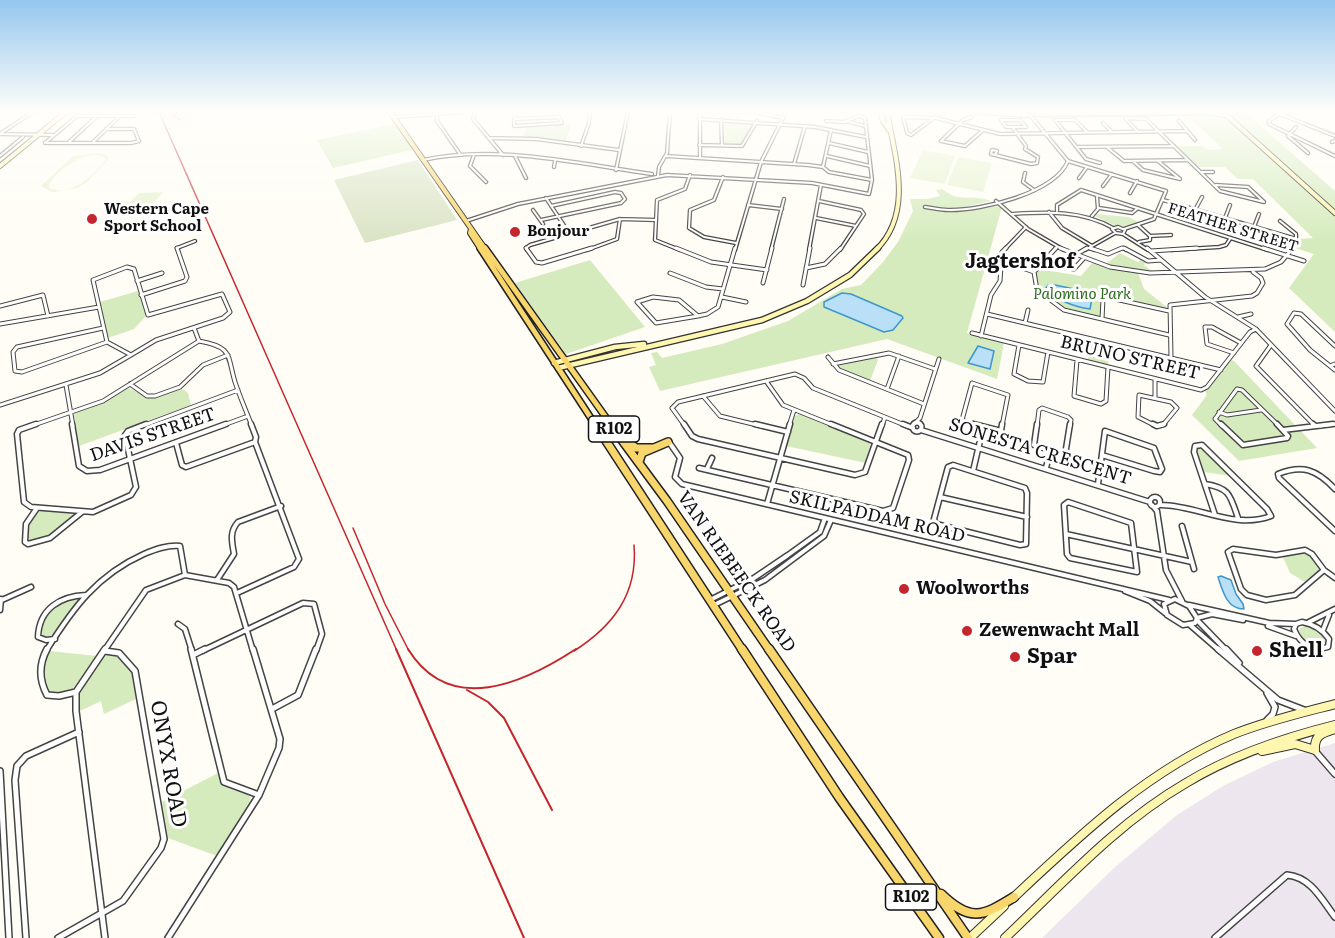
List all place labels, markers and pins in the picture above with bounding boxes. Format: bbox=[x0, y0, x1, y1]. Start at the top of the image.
place label: Western Cape Sport School bbox=[104, 201, 209, 236]
marker: Western Cape Sport School bbox=[85, 212, 99, 226]
place label: Bonjour bbox=[527, 223, 589, 241]
marker: Bonjour bbox=[508, 225, 522, 239]
place label: Woolworths bbox=[916, 578, 1029, 600]
marker: Woolworths bbox=[897, 582, 911, 596]
place label: Zewenwacht Mall bbox=[979, 620, 1139, 642]
marker: Zewenwacht Mall bbox=[960, 624, 974, 638]
place label: Shell bbox=[1269, 638, 1323, 664]
place label: Spar bbox=[1027, 644, 1077, 670]
marker: Shell bbox=[1250, 644, 1264, 658]
marker: Spar bbox=[1008, 650, 1022, 664]

